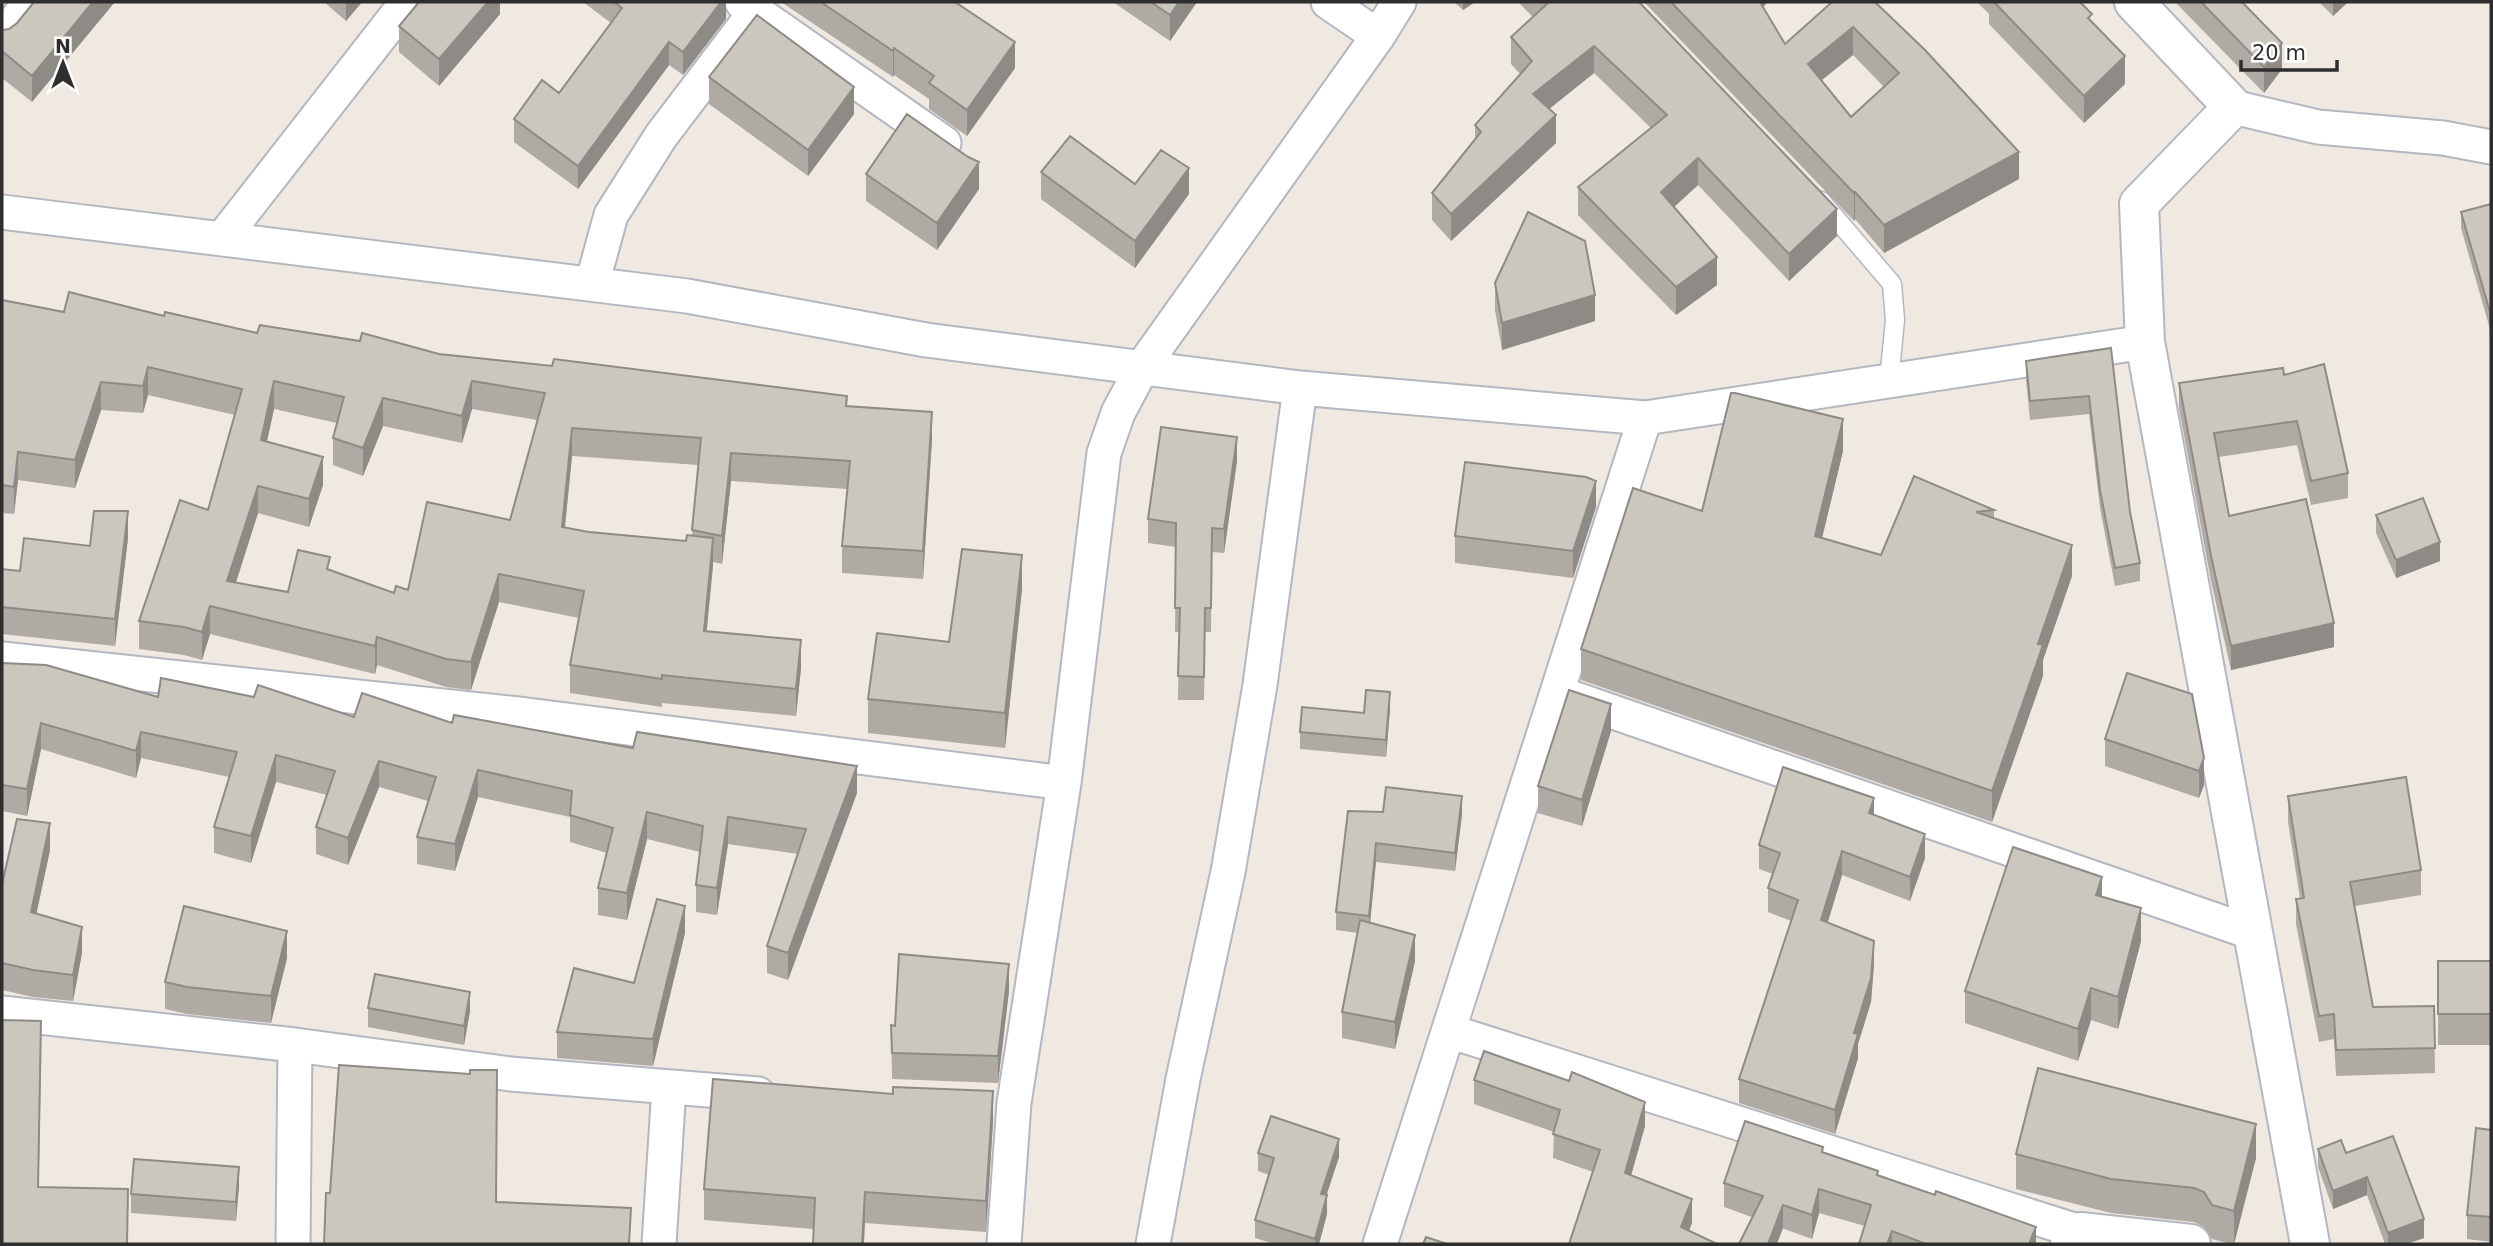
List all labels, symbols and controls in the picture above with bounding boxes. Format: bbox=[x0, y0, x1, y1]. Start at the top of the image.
north arrow bbox=[28, 28, 98, 98]
scale bar bbox=[2241, 28, 2337, 72]
text: N bbox=[55, 35, 71, 57]
text: 20 m bbox=[2252, 41, 2306, 65]

